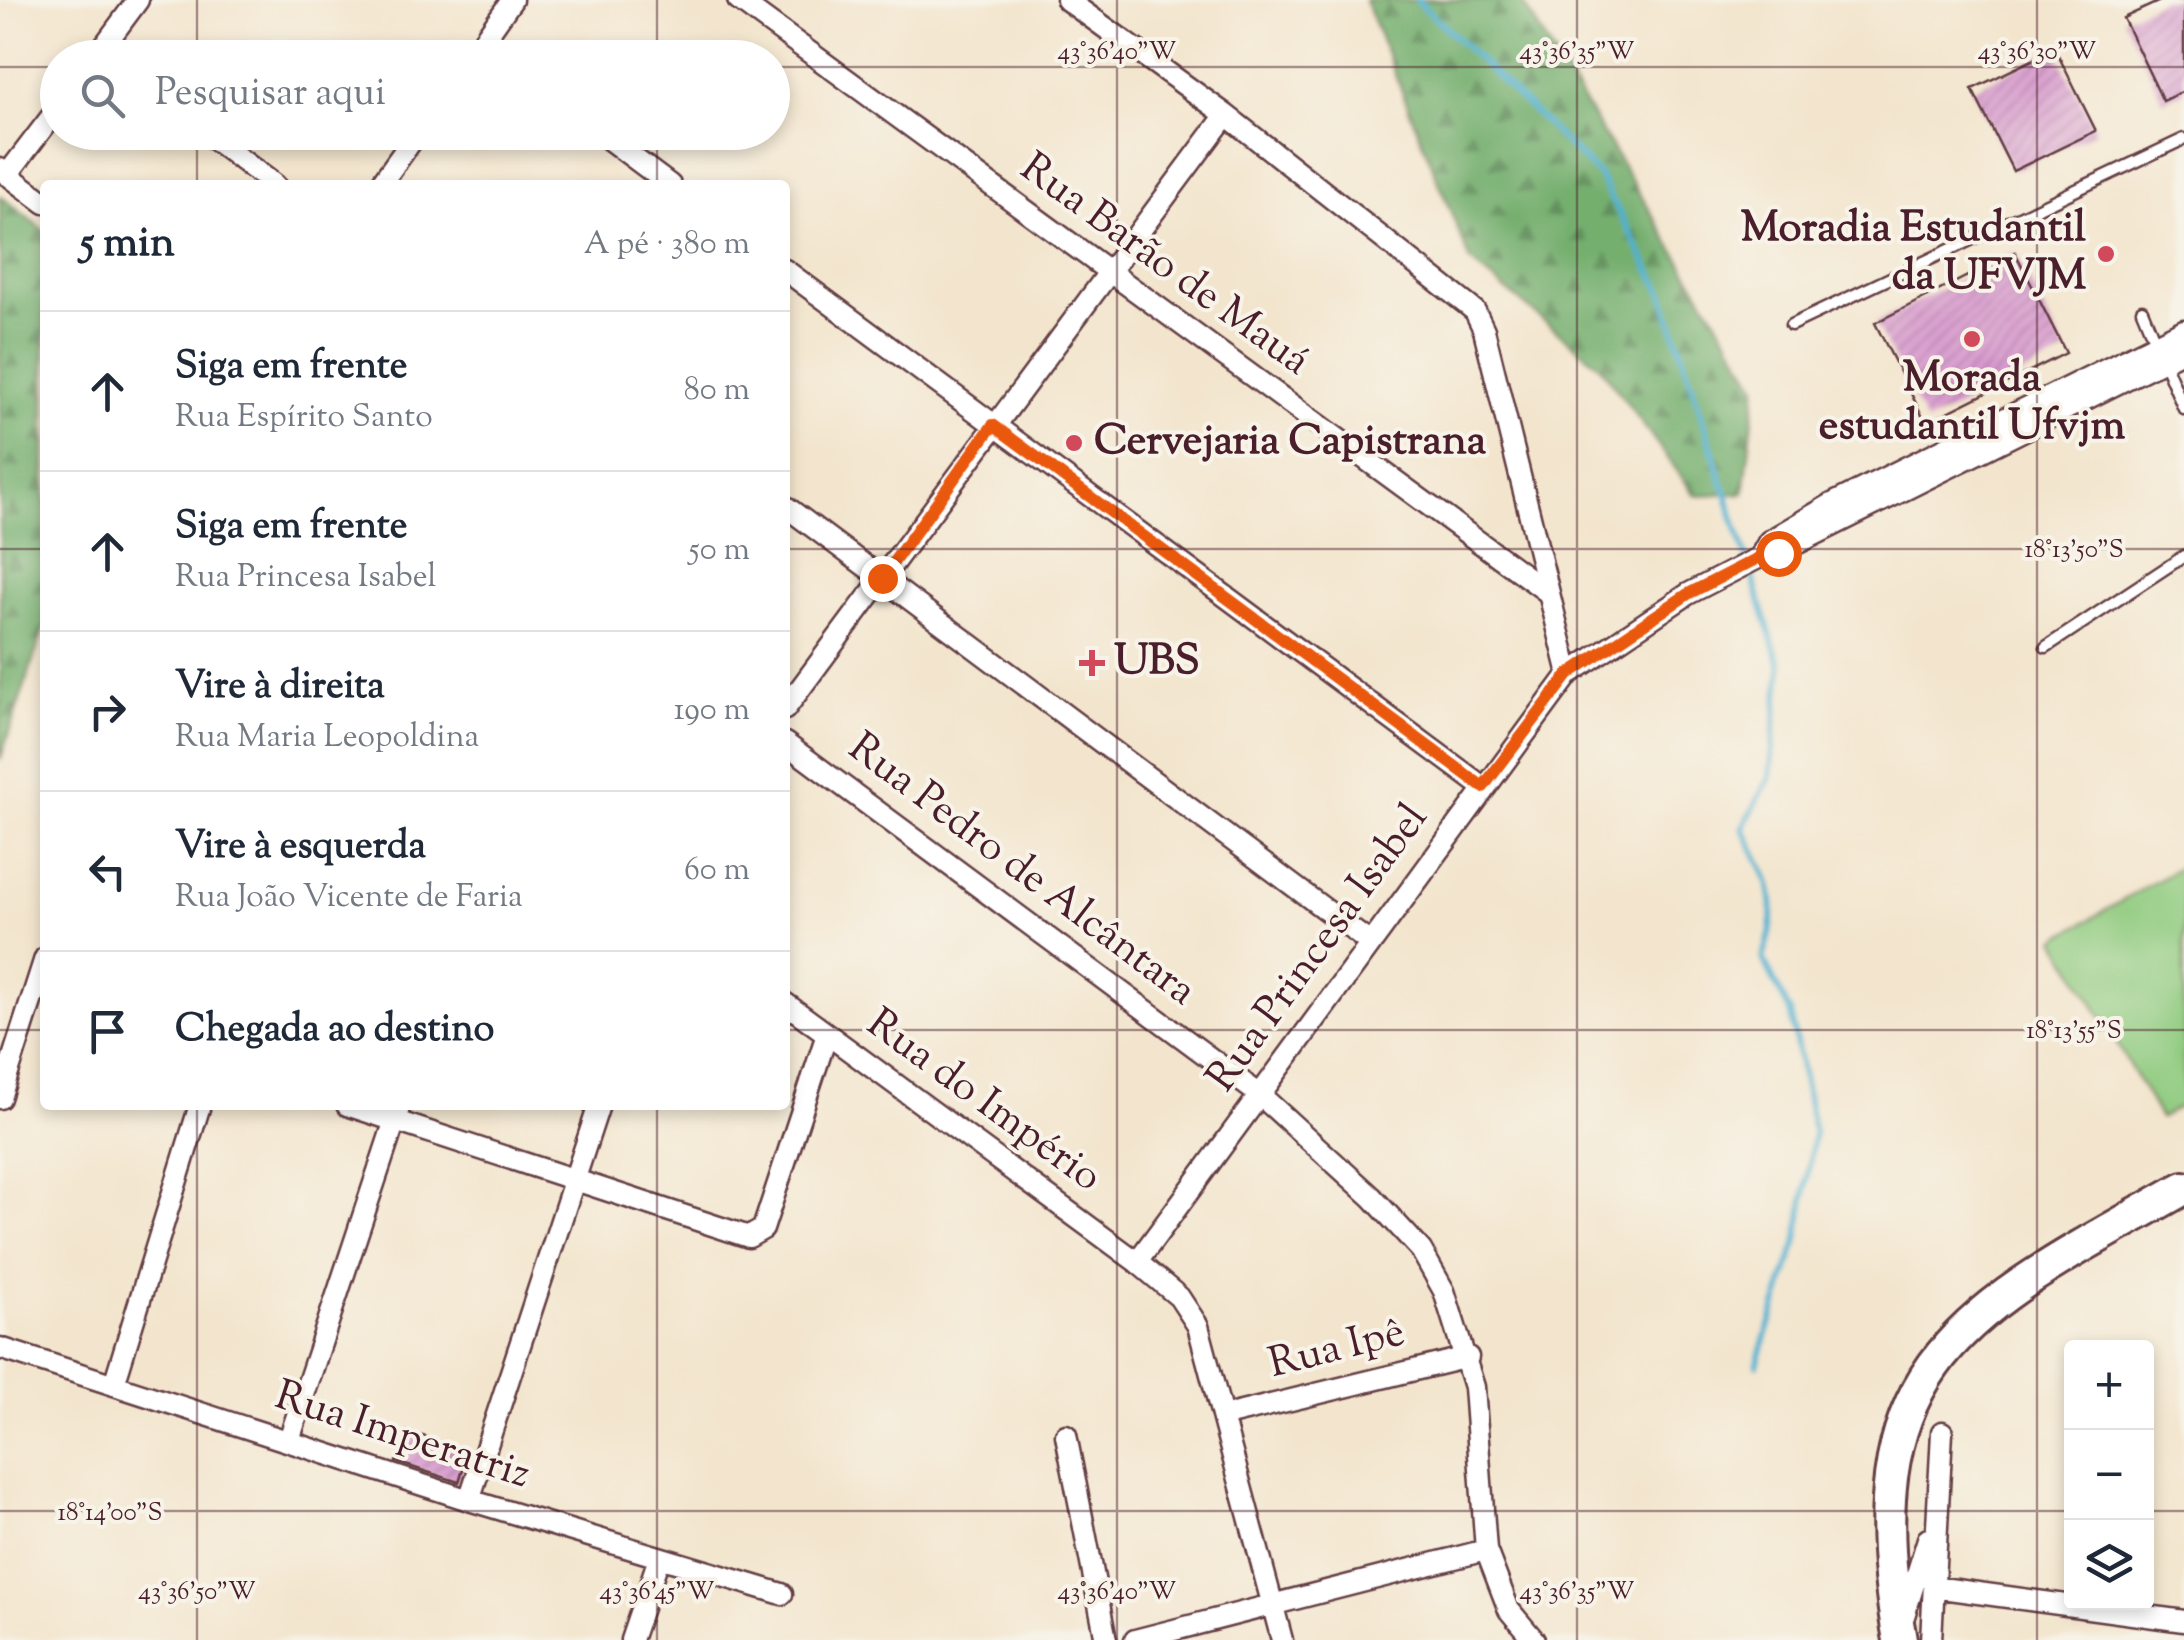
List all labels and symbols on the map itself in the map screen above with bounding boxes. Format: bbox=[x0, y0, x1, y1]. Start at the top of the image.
text: 43°36'40"W bbox=[1058, 35, 1177, 71]
text: 43°36'35"W bbox=[1520, 35, 1635, 71]
text: 43°36'30"W bbox=[1978, 35, 2097, 71]
street label: Rua Barão de Mauá bbox=[1006, 140, 1322, 392]
place label: Moradia Estudantil da UFVJM bbox=[1741, 200, 2086, 308]
marker: Moradia Estudantil da UFVJM bbox=[2095, 243, 2117, 265]
marker: Morada estudantil Ufvjm bbox=[1961, 328, 1983, 350]
place label: Morada estudantil Ufvjm bbox=[1819, 350, 2125, 458]
place label: Cervejaria Capistrana bbox=[1094, 413, 1487, 473]
marker: Cervejaria Capistrana bbox=[1063, 432, 1085, 454]
route start bbox=[1756, 531, 1802, 577]
text: 18°13'50"S bbox=[2024, 533, 2124, 569]
route end bbox=[860, 556, 906, 602]
place label: UBS bbox=[1114, 633, 1200, 693]
marker: UBS bbox=[1079, 650, 1105, 676]
street label: Rua Pedro de Alcântara bbox=[834, 720, 1208, 1022]
street label: Rua Princesa Isabel bbox=[1194, 793, 1444, 1105]
street label: Rua do Império bbox=[853, 996, 1113, 1208]
text: 18°13'55"S bbox=[2026, 1014, 2122, 1050]
street label: Rua Ipê bbox=[1263, 1304, 1411, 1396]
street label: Rua Imperatriz bbox=[267, 1368, 537, 1506]
text: 18°14'00"S bbox=[58, 1496, 162, 1532]
text: 43°36'50"W bbox=[138, 1575, 256, 1611]
text: 43°36'45"W bbox=[599, 1575, 715, 1611]
text: 43°36'40"W bbox=[1058, 1575, 1177, 1611]
text: 43°36'35"W bbox=[1520, 1575, 1635, 1611]

